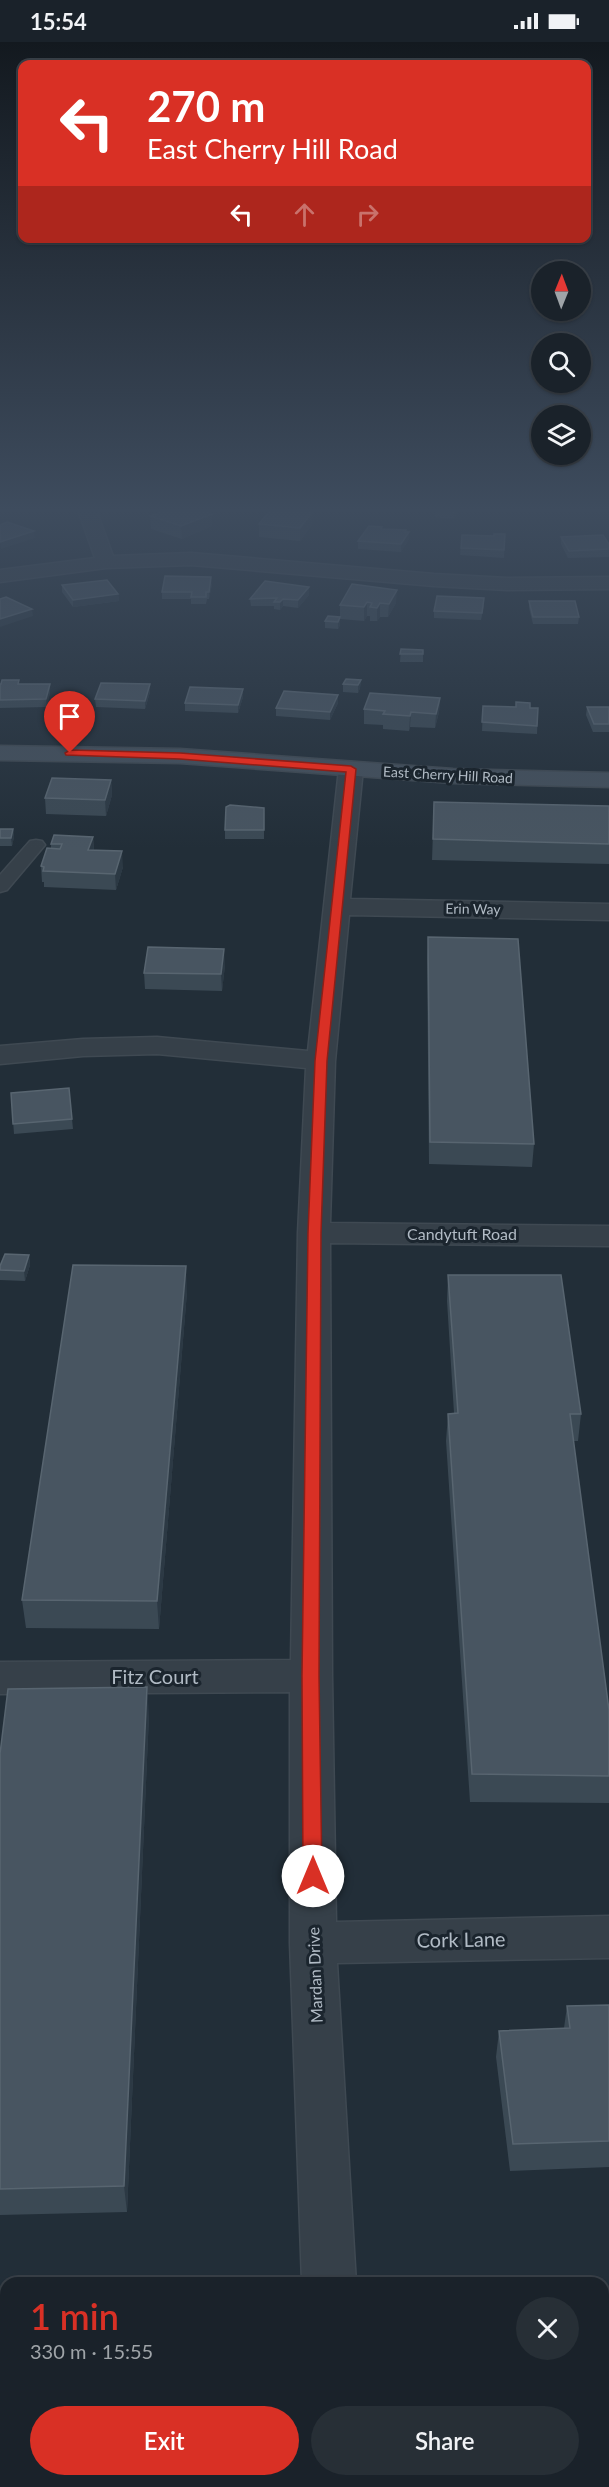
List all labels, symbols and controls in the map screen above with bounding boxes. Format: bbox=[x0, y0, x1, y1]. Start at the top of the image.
text: 15:54 bbox=[30, 8, 87, 35]
text: 270 m bbox=[147, 81, 265, 131]
icon: left bbox=[48, 84, 126, 162]
text: East Cherry Hill Road bbox=[147, 132, 398, 165]
icon: left bbox=[225, 198, 258, 231]
icon: ahead bbox=[288, 198, 321, 231]
icon: right bbox=[351, 198, 384, 231]
north arrow bbox=[531, 261, 591, 321]
map controls bbox=[531, 261, 591, 465]
button: search bbox=[531, 333, 591, 393]
button: layers bbox=[531, 405, 591, 465]
pin bbox=[44, 691, 95, 753]
icon: arrive bbox=[53, 700, 86, 733]
street label: East Cherry Hill Road bbox=[383, 763, 513, 786]
street label: Erin Way bbox=[445, 900, 502, 917]
street label: Candytuft Road bbox=[407, 1224, 517, 1243]
street label: Fitz Court bbox=[111, 1664, 199, 1688]
position arrow bbox=[281, 1844, 345, 1908]
street label: Cork Lane bbox=[416, 1926, 506, 1952]
street label: Mardan Drive bbox=[303, 1927, 326, 2023]
text: 1 min bbox=[30, 2294, 119, 2338]
button: close bbox=[516, 2297, 579, 2360]
text: 330 m · 15:55 bbox=[30, 2339, 153, 2363]
button: Exit bbox=[30, 2406, 299, 2475]
button: Share bbox=[311, 2406, 579, 2475]

